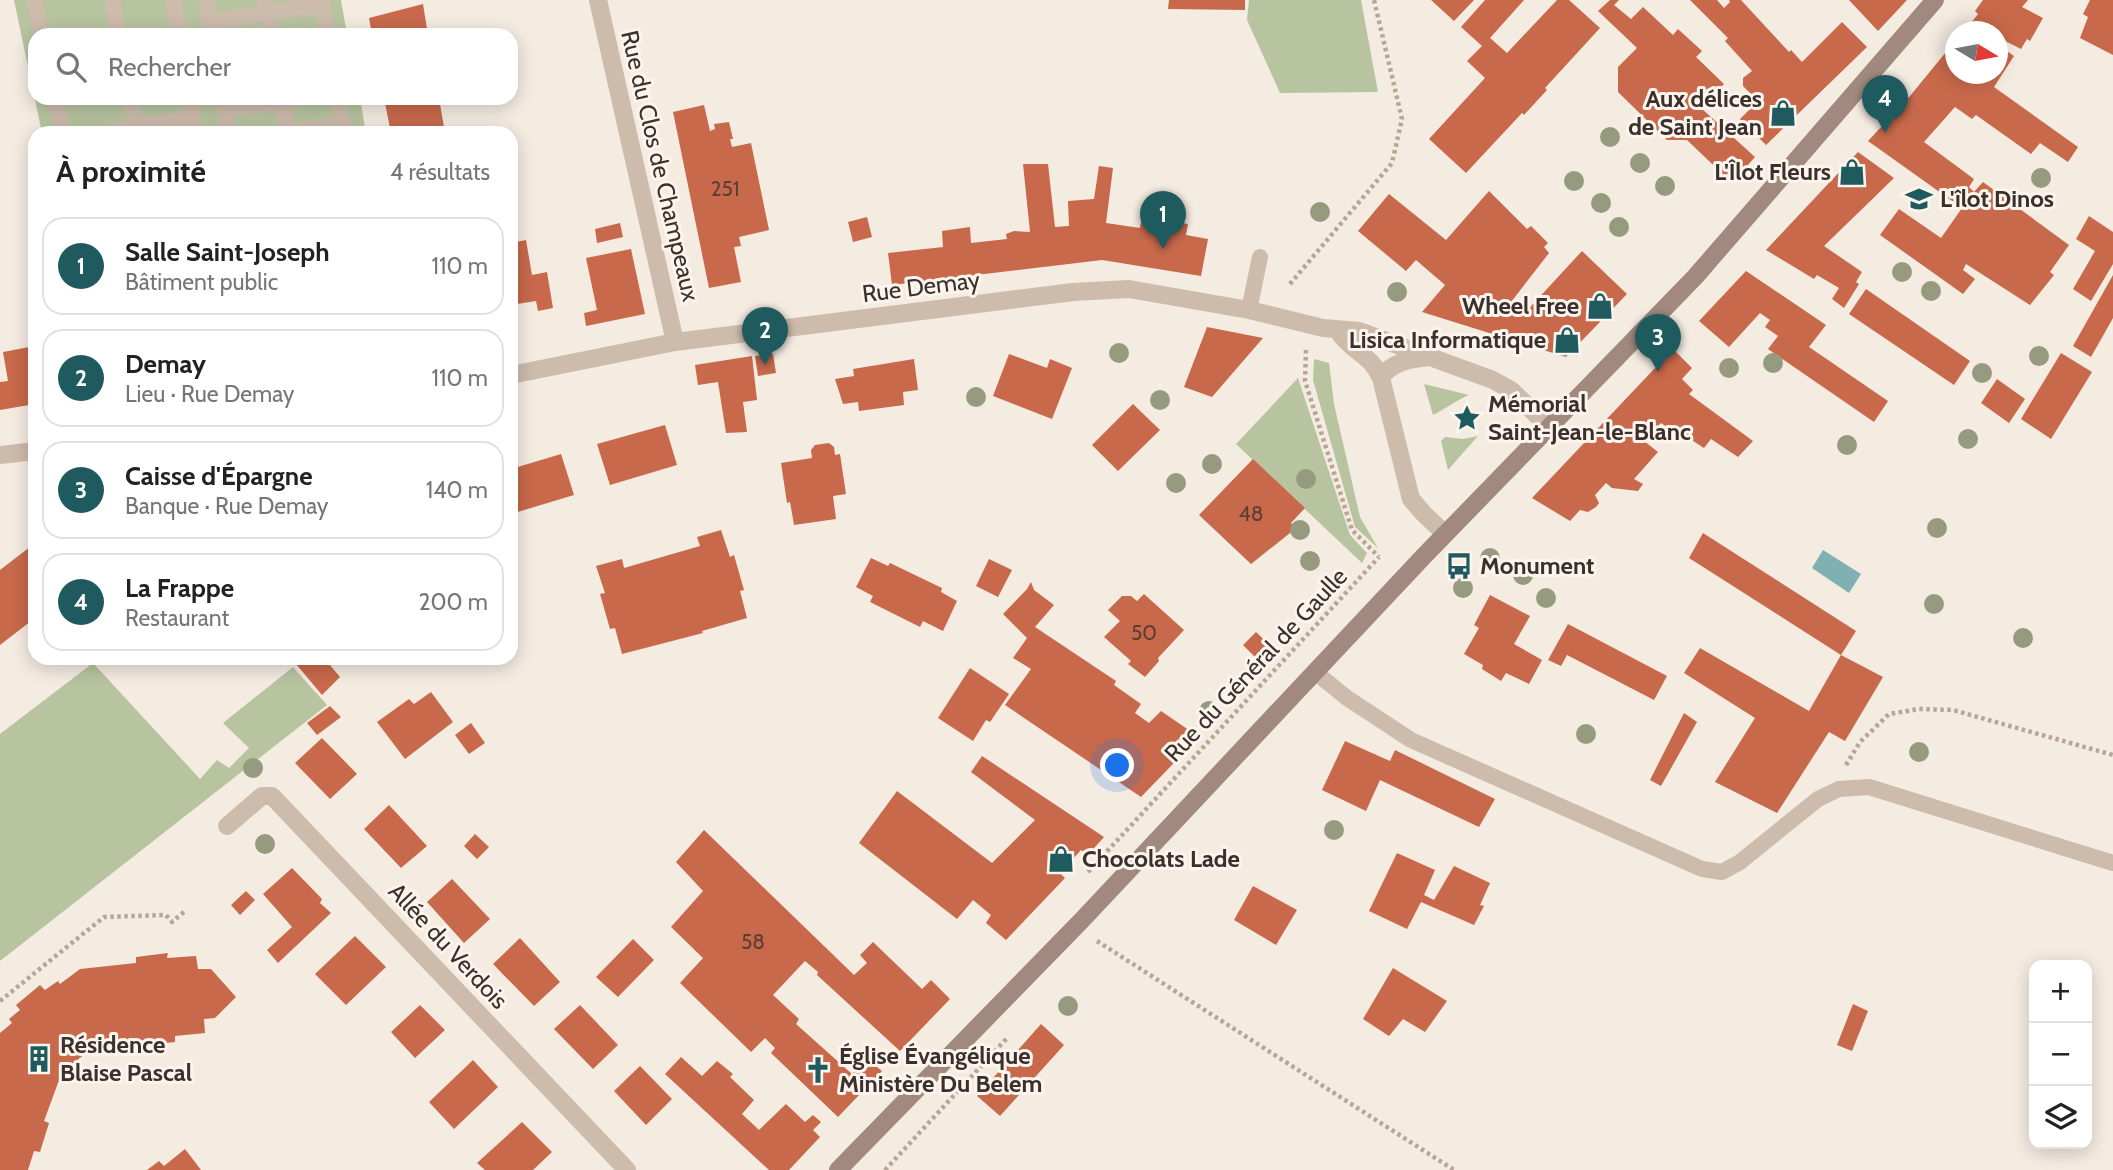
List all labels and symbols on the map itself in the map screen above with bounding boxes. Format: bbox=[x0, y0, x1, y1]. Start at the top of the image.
north arrow bbox=[1945, 21, 2008, 84]
street label: Rue du Clos de Champeaux bbox=[615, 28, 706, 305]
pin: 4 bbox=[1862, 75, 1908, 133]
place label: Aux délices de Saint Jean bbox=[1628, 84, 1762, 141]
shop icon: Aux délices de Saint Jean bbox=[1768, 98, 1798, 128]
place label: L'Îlot Fleurs bbox=[1714, 157, 1831, 186]
shop icon: L'Îlot Fleurs bbox=[1837, 157, 1867, 187]
house number: 251 bbox=[710, 176, 740, 201]
school or university icon: L'îlot Dinos bbox=[1904, 184, 1934, 214]
place label: L'îlot Dinos bbox=[1940, 184, 2054, 213]
pin: 1 bbox=[1140, 191, 1186, 249]
street label: Rue Demay bbox=[860, 265, 981, 308]
place label: Wheel Free bbox=[1462, 291, 1579, 320]
shop icon: Wheel Free bbox=[1585, 291, 1615, 321]
pin: 2 bbox=[742, 307, 788, 365]
pin: 3 bbox=[1635, 314, 1681, 372]
place label: Lisica Informatique bbox=[1349, 325, 1546, 354]
shop icon: Lisica Informatique bbox=[1552, 325, 1582, 355]
place label: Mémorial Saint-Jean-le-Blanc bbox=[1488, 389, 1691, 446]
place icon: Mémorial Saint-Jean-le-Blanc bbox=[1452, 403, 1482, 433]
house number: 48 bbox=[1239, 501, 1263, 526]
bus stop icon: Monument bbox=[1444, 551, 1474, 581]
place label: Monument bbox=[1480, 551, 1594, 580]
street label: Rue du Général de Gaulle bbox=[1158, 562, 1353, 768]
house number: 50 bbox=[1131, 620, 1157, 645]
your location bbox=[1100, 748, 1134, 782]
shop icon: Chocolats Lade bbox=[1046, 844, 1076, 874]
place label: Chocolats Lade bbox=[1082, 844, 1240, 873]
street label: Allée du Verdois bbox=[383, 877, 514, 1015]
house number: 58 bbox=[741, 929, 765, 954]
place label: Résidence Blaise Pascal bbox=[60, 1030, 192, 1087]
place label: Église Évangélique Ministère Du Belem bbox=[839, 1041, 1042, 1098]
building icon: Résidence Blaise Pascal bbox=[24, 1044, 54, 1074]
church icon: Église Évangélique Ministère Du Belem bbox=[803, 1055, 833, 1085]

